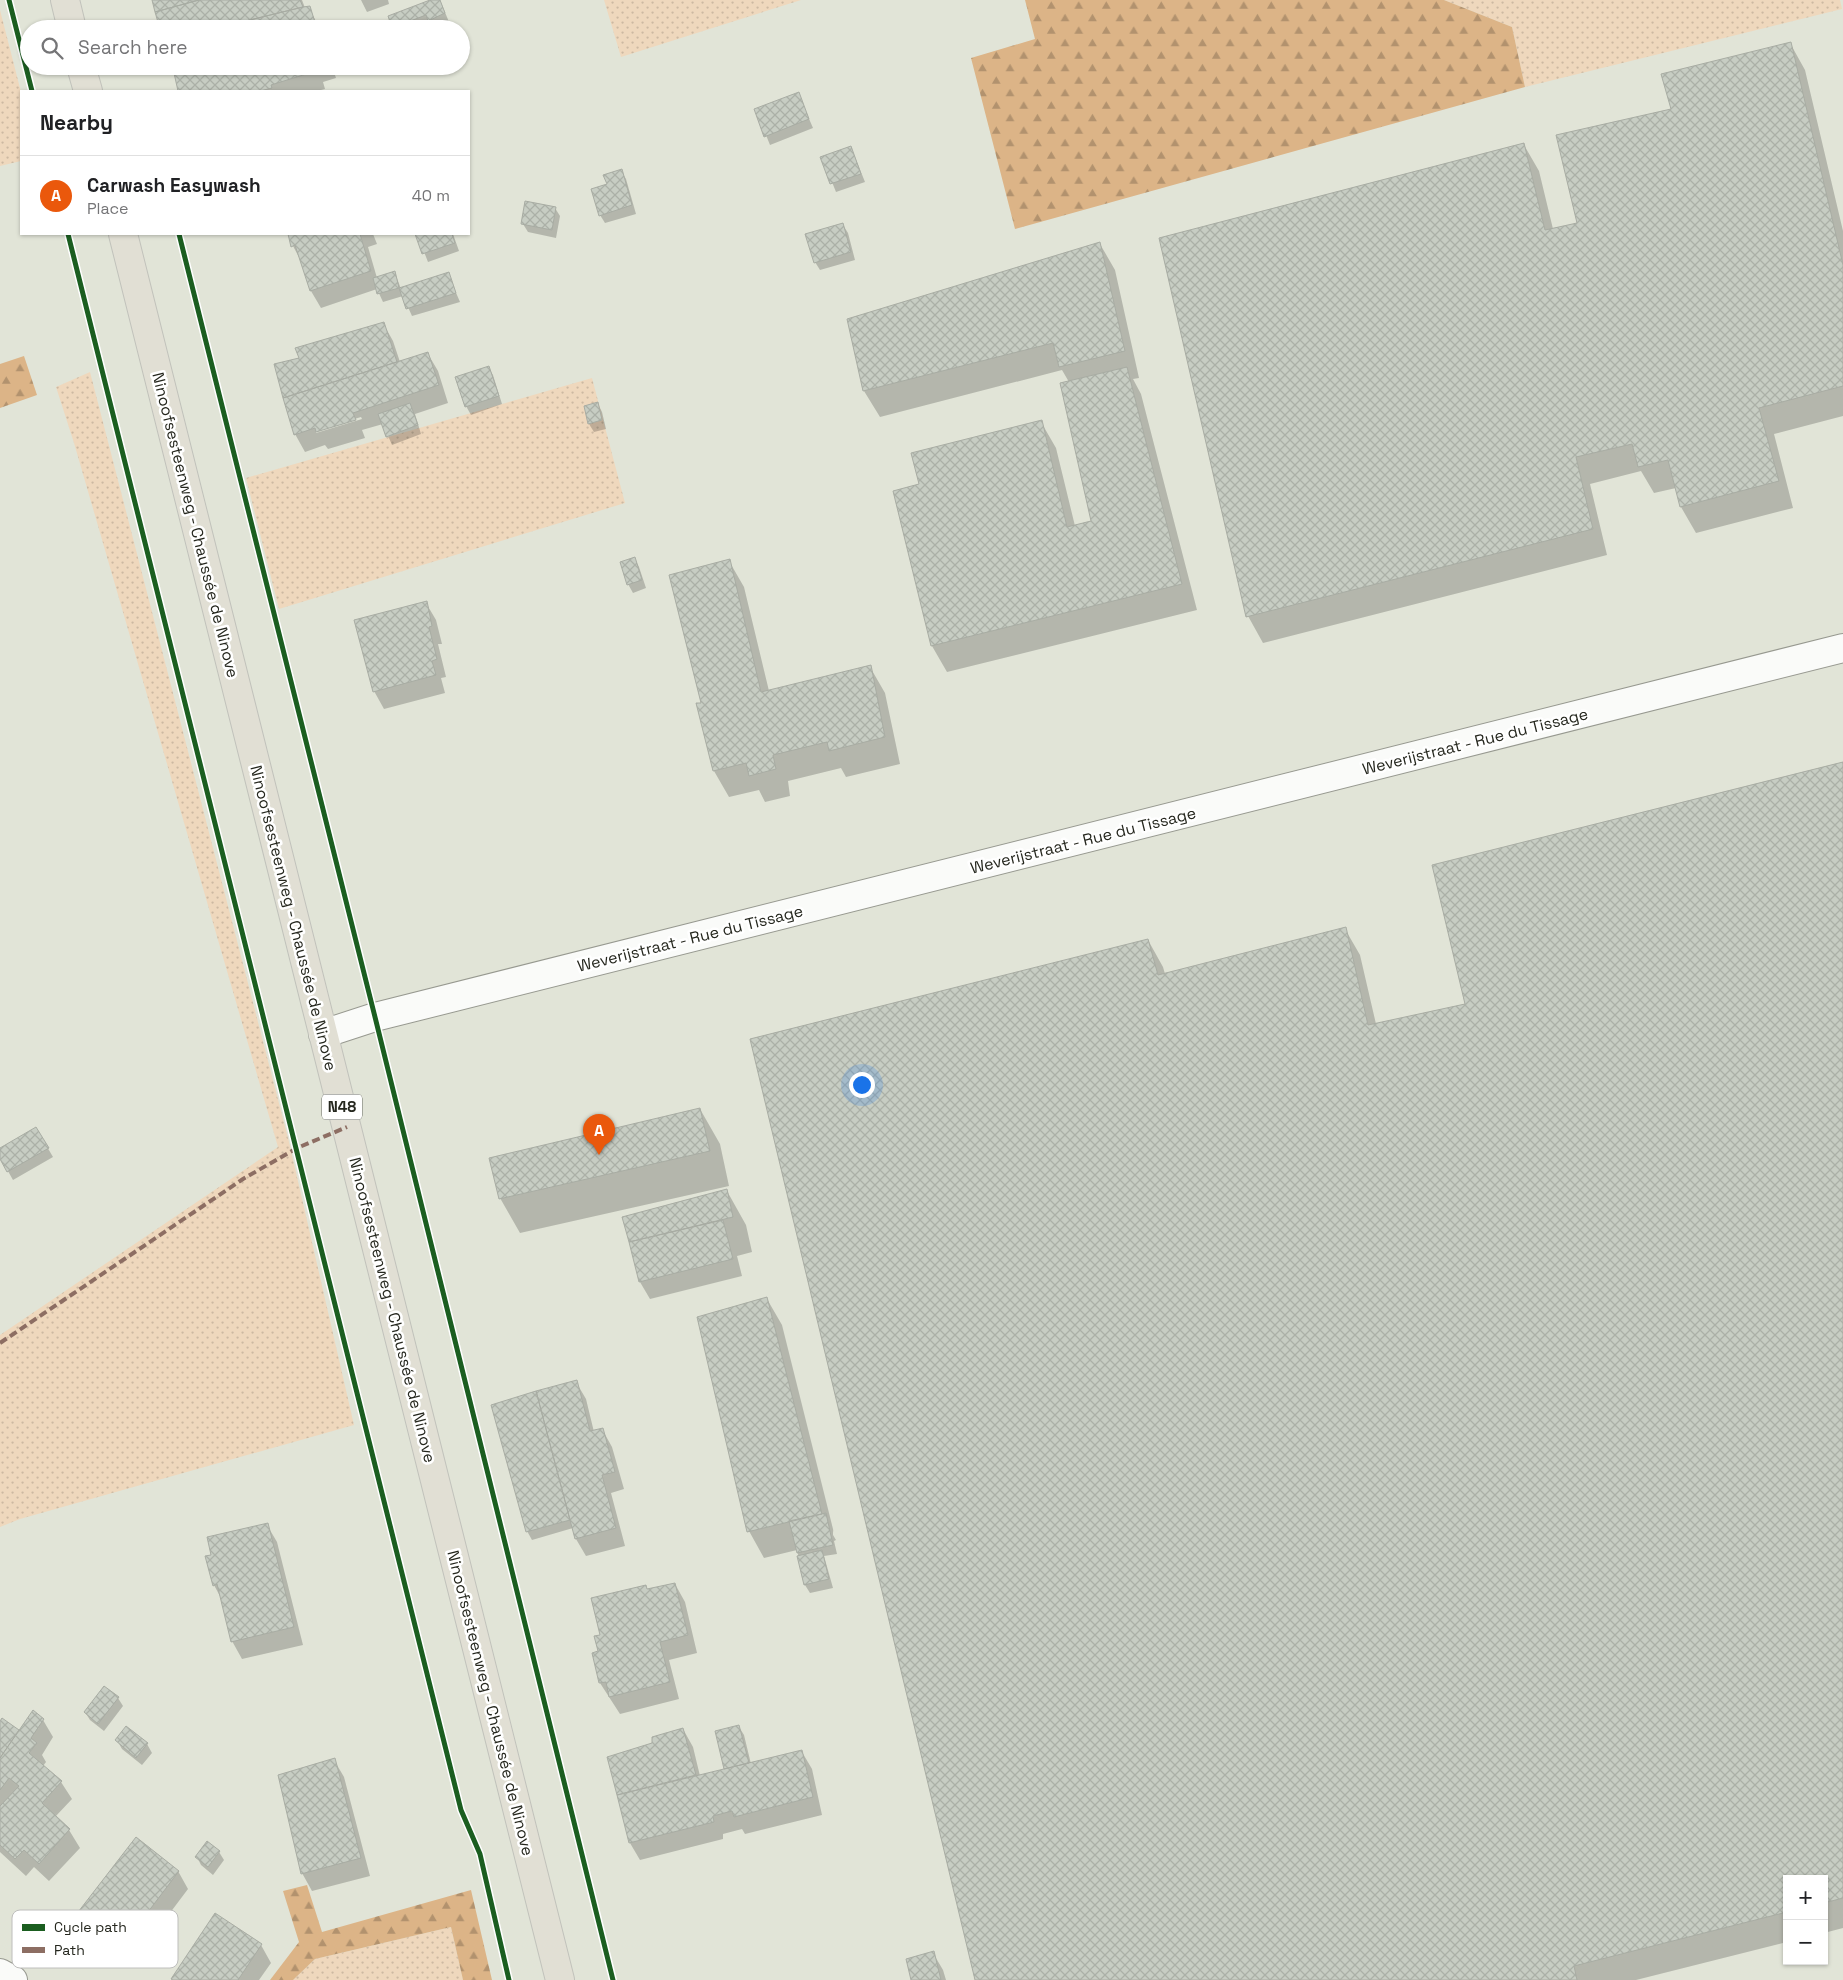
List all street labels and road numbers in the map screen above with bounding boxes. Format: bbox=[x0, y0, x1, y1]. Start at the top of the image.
street label: Ninoofsesteenweg - Chaussée de Ninove bbox=[147, 370, 244, 680]
street label: Weverijstraat - Rue du Tissage bbox=[1360, 703, 1590, 780]
street label: Ninoofsesteenweg - Chaussée de Ninove bbox=[245, 763, 342, 1073]
street label: Weverijstraat - Rue du Tissage bbox=[968, 802, 1198, 879]
street label: Weverijstraat - Rue du Tissage bbox=[575, 900, 805, 977]
road number: N48 bbox=[322, 1094, 362, 1120]
street label: Ninoofsesteenweg - Chaussée de Ninove bbox=[344, 1155, 441, 1465]
street label: Ninoofsesteenweg - Chaussée de Ninove bbox=[442, 1548, 539, 1858]

